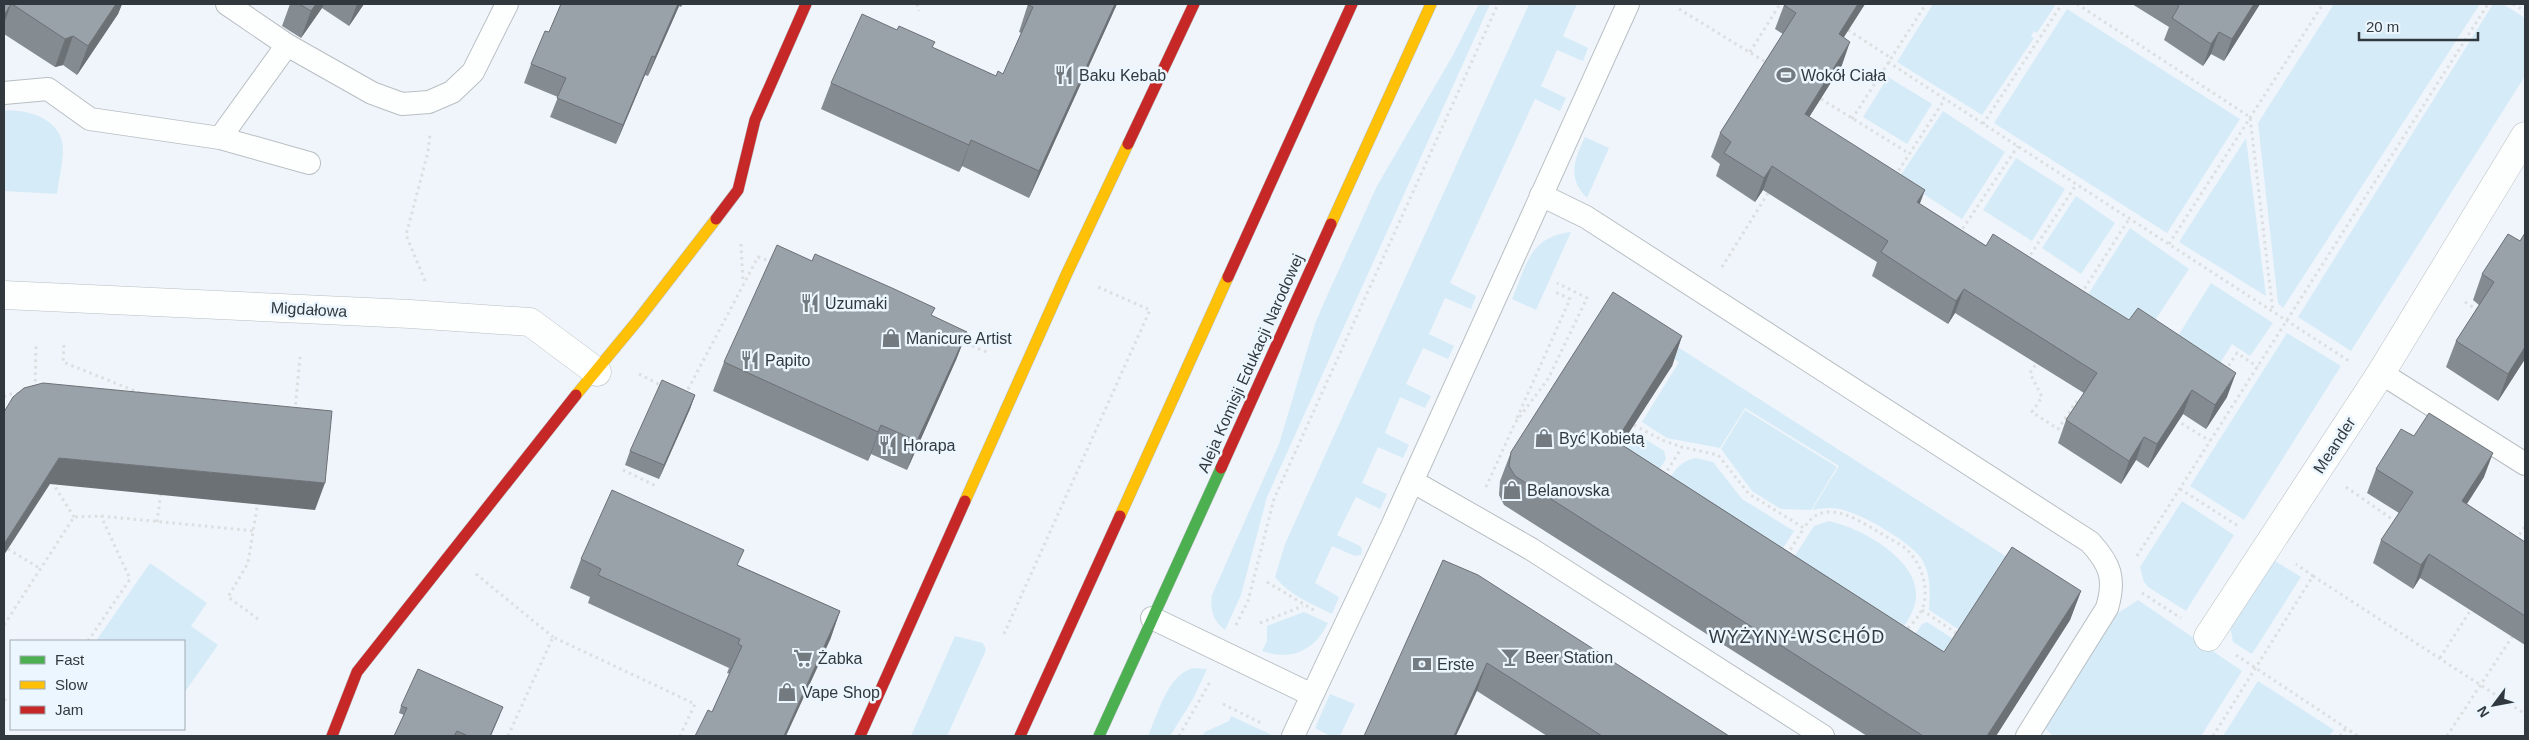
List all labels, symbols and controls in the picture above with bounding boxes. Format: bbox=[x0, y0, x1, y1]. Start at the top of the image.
scale bar bbox=[2359, 10, 2478, 42]
text: 20 m bbox=[2366, 18, 2399, 35]
restaurant icon: Baku Kebab bbox=[1053, 64, 1075, 86]
sports icon: Wokół Ciała bbox=[1775, 64, 1797, 86]
place label: Baku Kebab bbox=[1079, 67, 1166, 84]
place label: Wokół Ciała bbox=[1801, 67, 1886, 84]
street label: Aleja Komisji Edukacji Narodowej bbox=[1194, 251, 1307, 475]
restaurant icon: Uzumaki bbox=[799, 292, 821, 314]
place label: Uzumaki bbox=[825, 295, 887, 312]
street label: Migdałowa bbox=[270, 299, 348, 320]
shop icon: Manicure Artist bbox=[880, 327, 902, 349]
place label: Manicure Artist bbox=[906, 330, 1012, 347]
restaurant icon: Papito bbox=[739, 349, 761, 371]
place label: Papito bbox=[765, 352, 810, 369]
street label: Meander bbox=[2310, 414, 2359, 476]
shop icon: Być Kobietą bbox=[1533, 427, 1555, 449]
place label: Być Kobietą bbox=[1559, 430, 1644, 447]
restaurant icon: Horapa bbox=[877, 434, 899, 456]
place label: Horapa bbox=[903, 437, 956, 454]
shop icon: Belanovska bbox=[1501, 479, 1523, 501]
place label: Belanovska bbox=[1527, 482, 1610, 499]
district label: WYŻYNY-WSCHÓD bbox=[1709, 626, 1885, 647]
legend bbox=[10, 640, 185, 730]
bar icon: Beer Station bbox=[1499, 646, 1521, 668]
supermarket icon: Żabka bbox=[792, 647, 814, 669]
place label: Żabka bbox=[818, 649, 863, 667]
place label: Beer Station bbox=[1525, 649, 1613, 666]
text: Fast bbox=[55, 651, 85, 668]
bank icon: Erste bbox=[1411, 653, 1433, 675]
place label: Erste bbox=[1437, 656, 1474, 673]
text: Slow bbox=[55, 676, 88, 693]
north arrow bbox=[2469, 680, 2519, 730]
shop icon: Vape Shop bbox=[776, 681, 798, 703]
place label: Vape Shop bbox=[802, 684, 880, 701]
text: Jam bbox=[55, 701, 83, 718]
text: N bbox=[2474, 703, 2492, 720]

